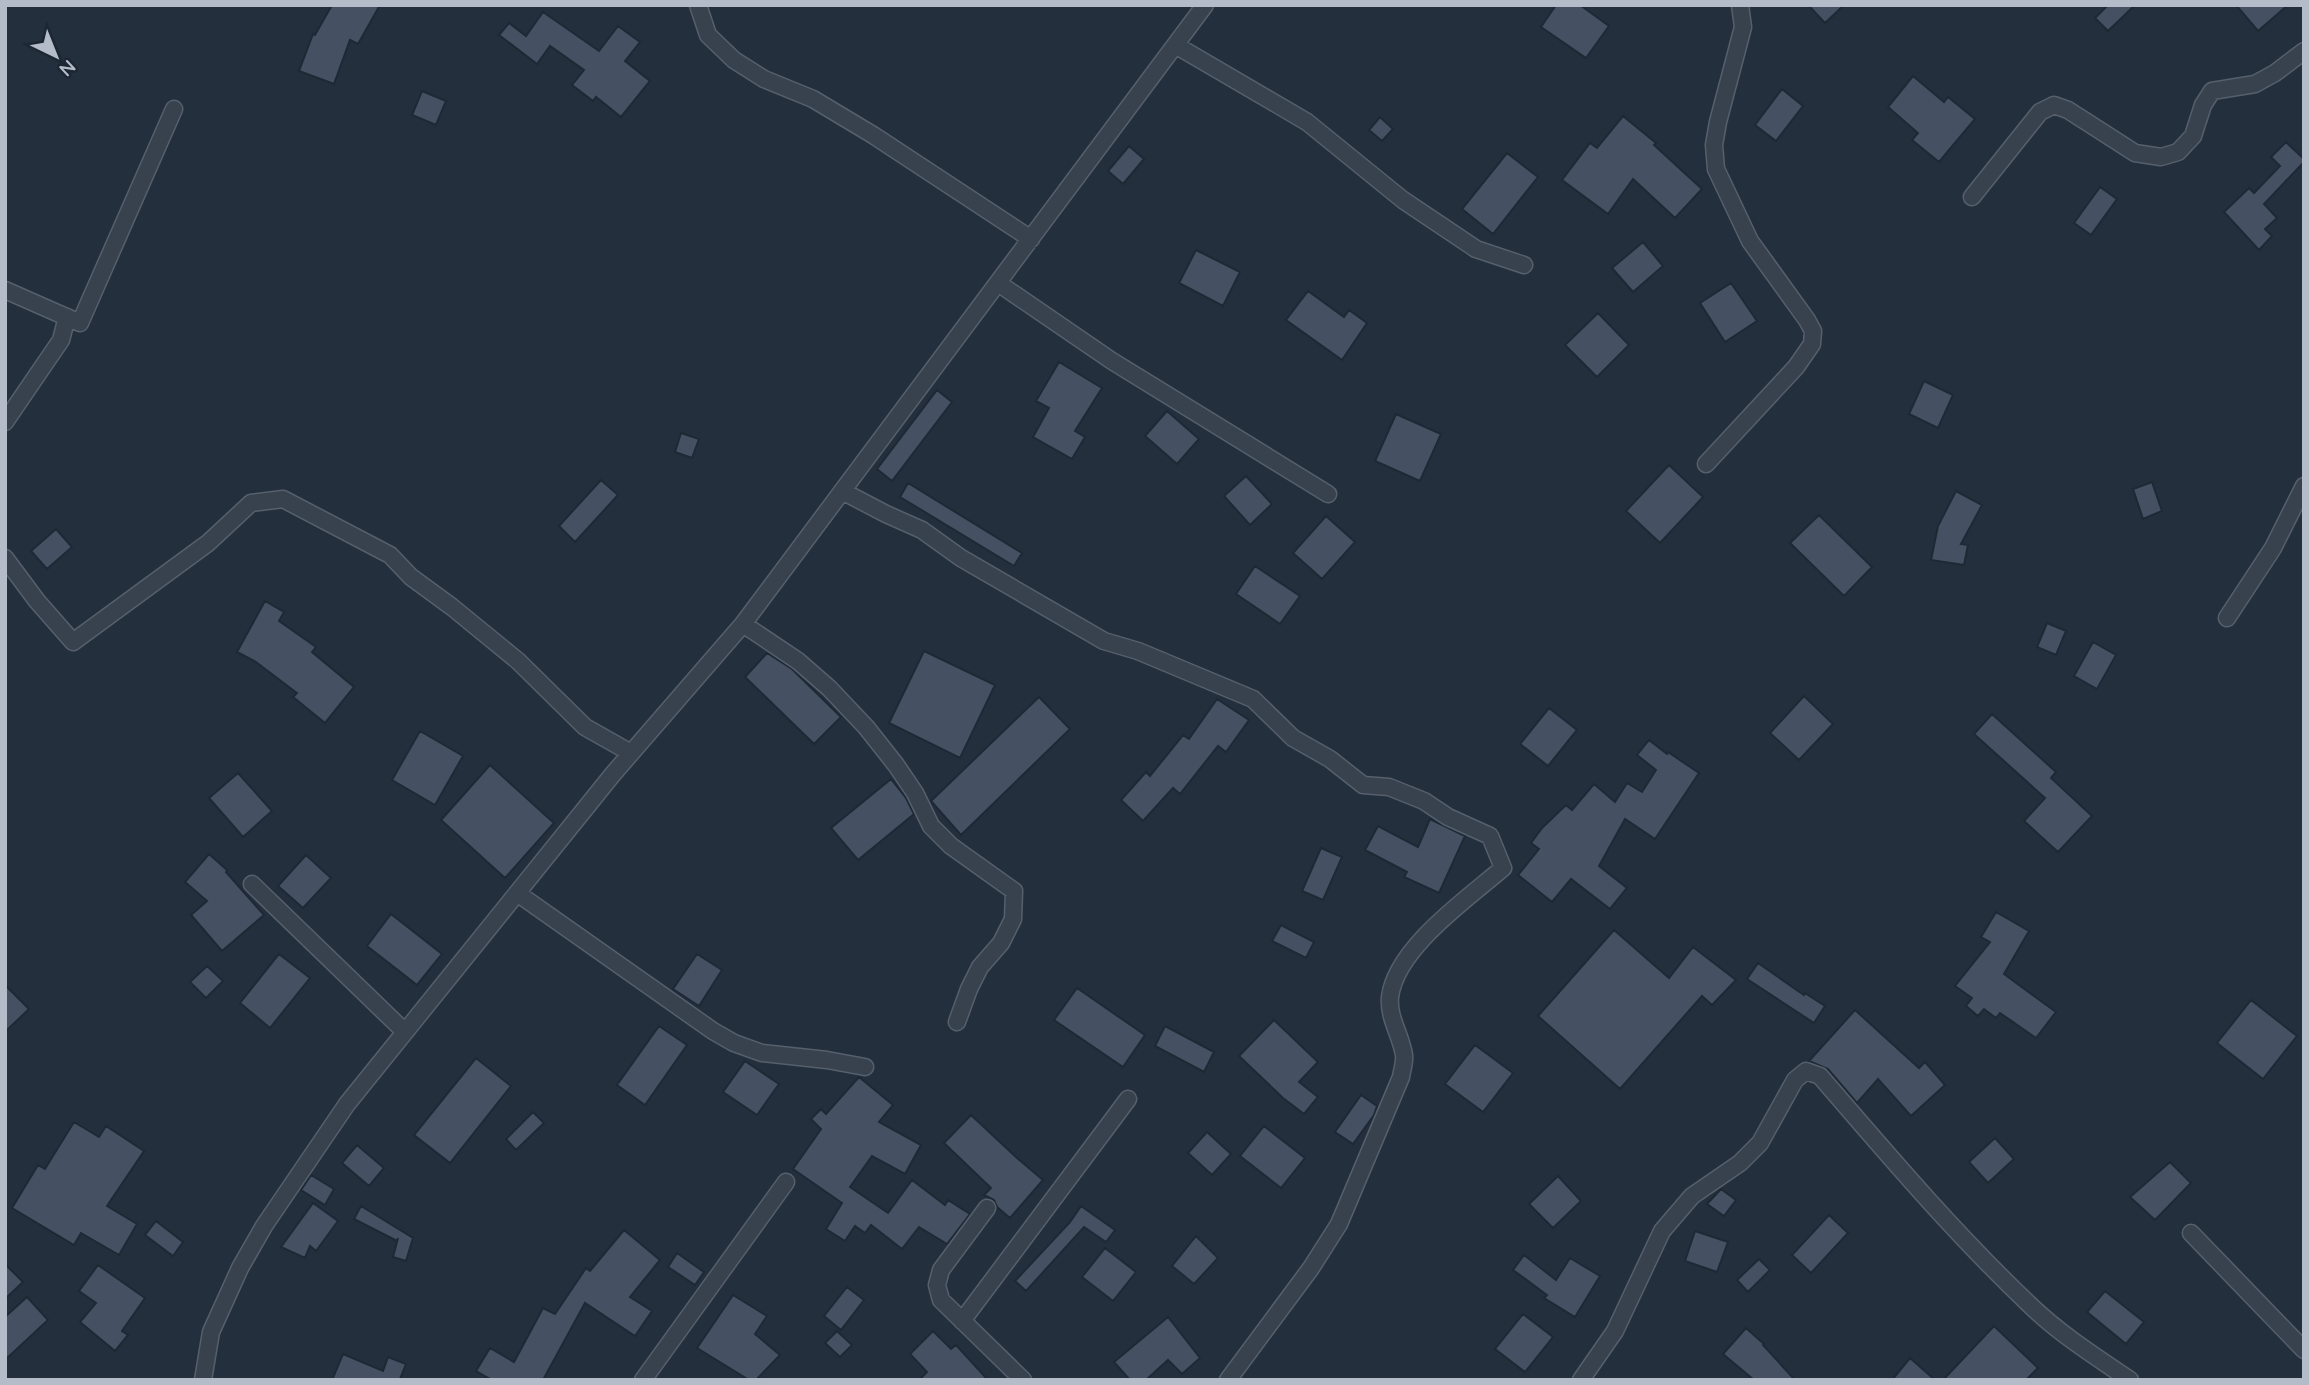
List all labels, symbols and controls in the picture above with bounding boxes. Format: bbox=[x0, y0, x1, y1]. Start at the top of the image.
north arrow bbox=[21, 21, 91, 91]
text: N bbox=[54, 55, 81, 82]

